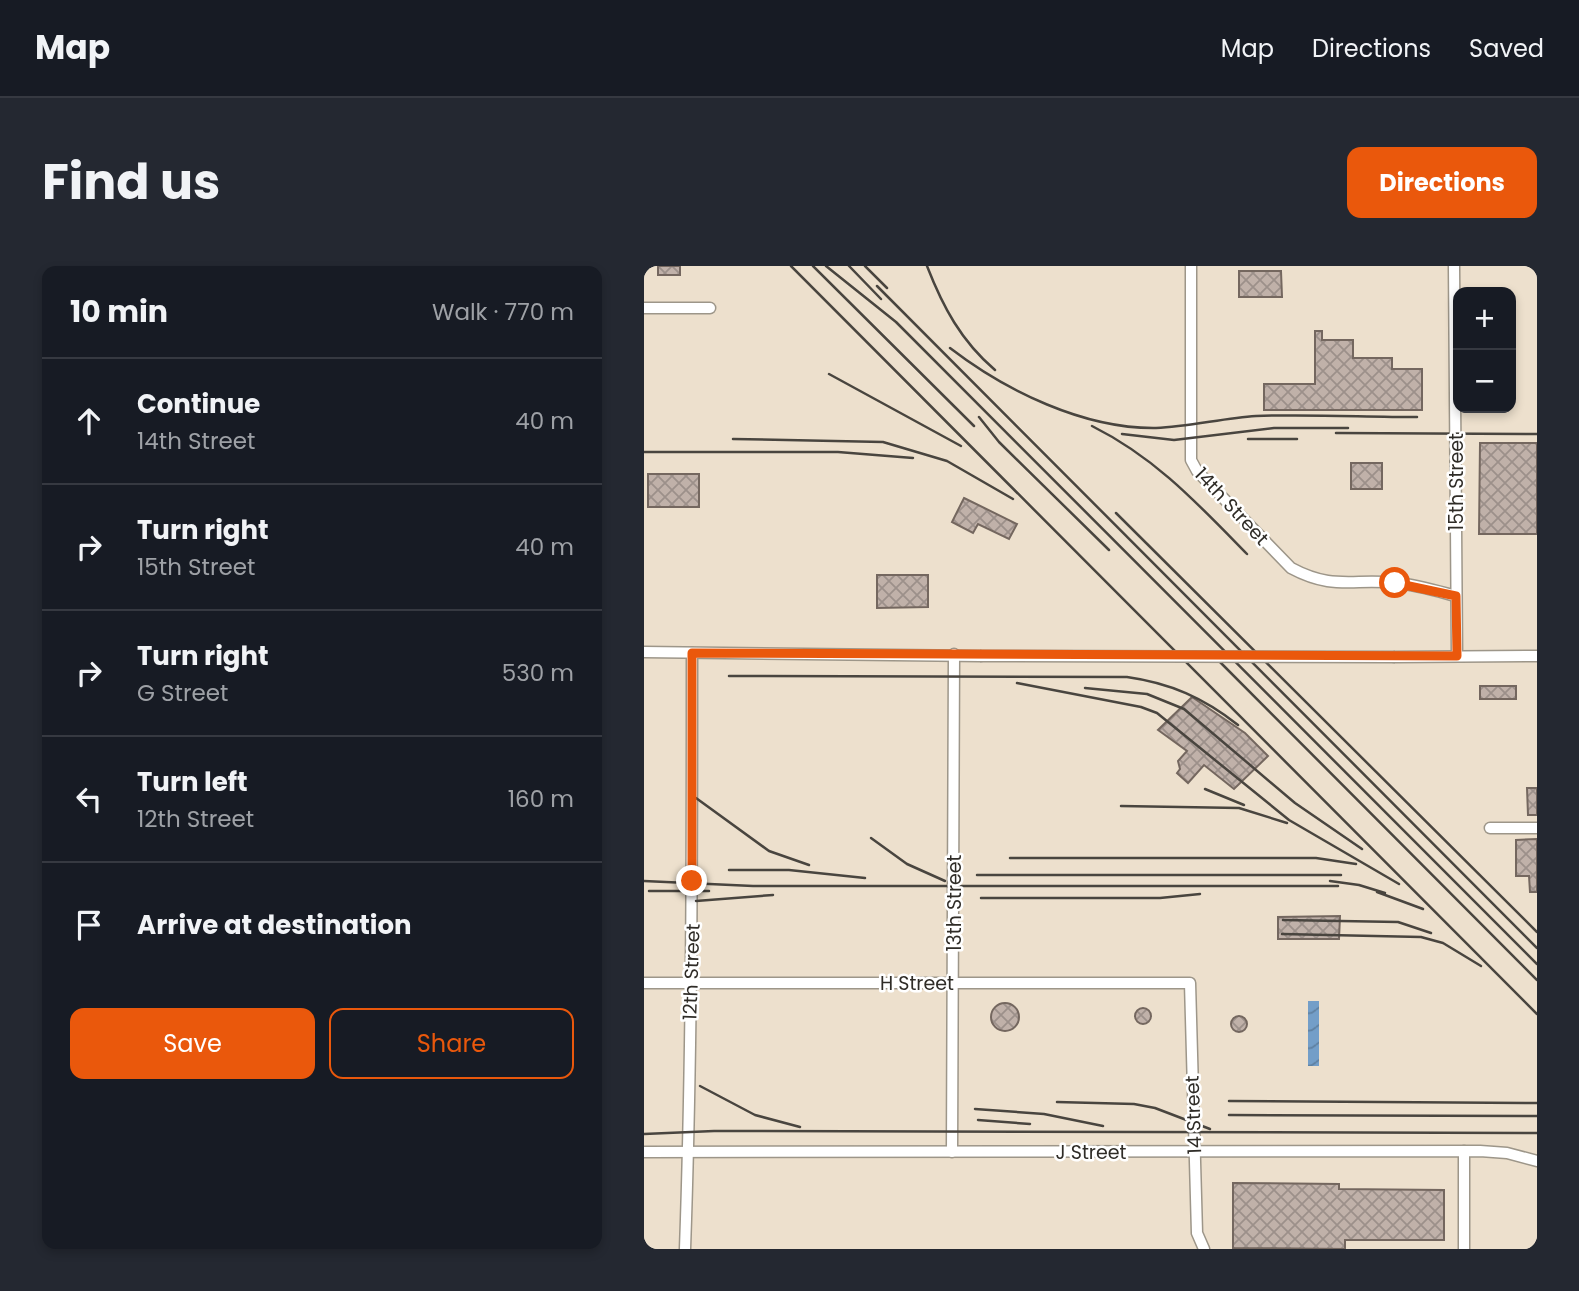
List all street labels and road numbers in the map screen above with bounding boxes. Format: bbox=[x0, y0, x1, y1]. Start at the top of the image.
street label: 15th Street bbox=[1443, 433, 1470, 531]
street label: 14th Street bbox=[1188, 461, 1275, 551]
street label: 13th Street bbox=[941, 854, 968, 952]
street label: 12th Street bbox=[676, 923, 707, 1021]
street label: H Street bbox=[880, 970, 954, 997]
street label: 14 Street bbox=[1179, 1075, 1208, 1155]
street label: J Street bbox=[1056, 1139, 1126, 1166]

